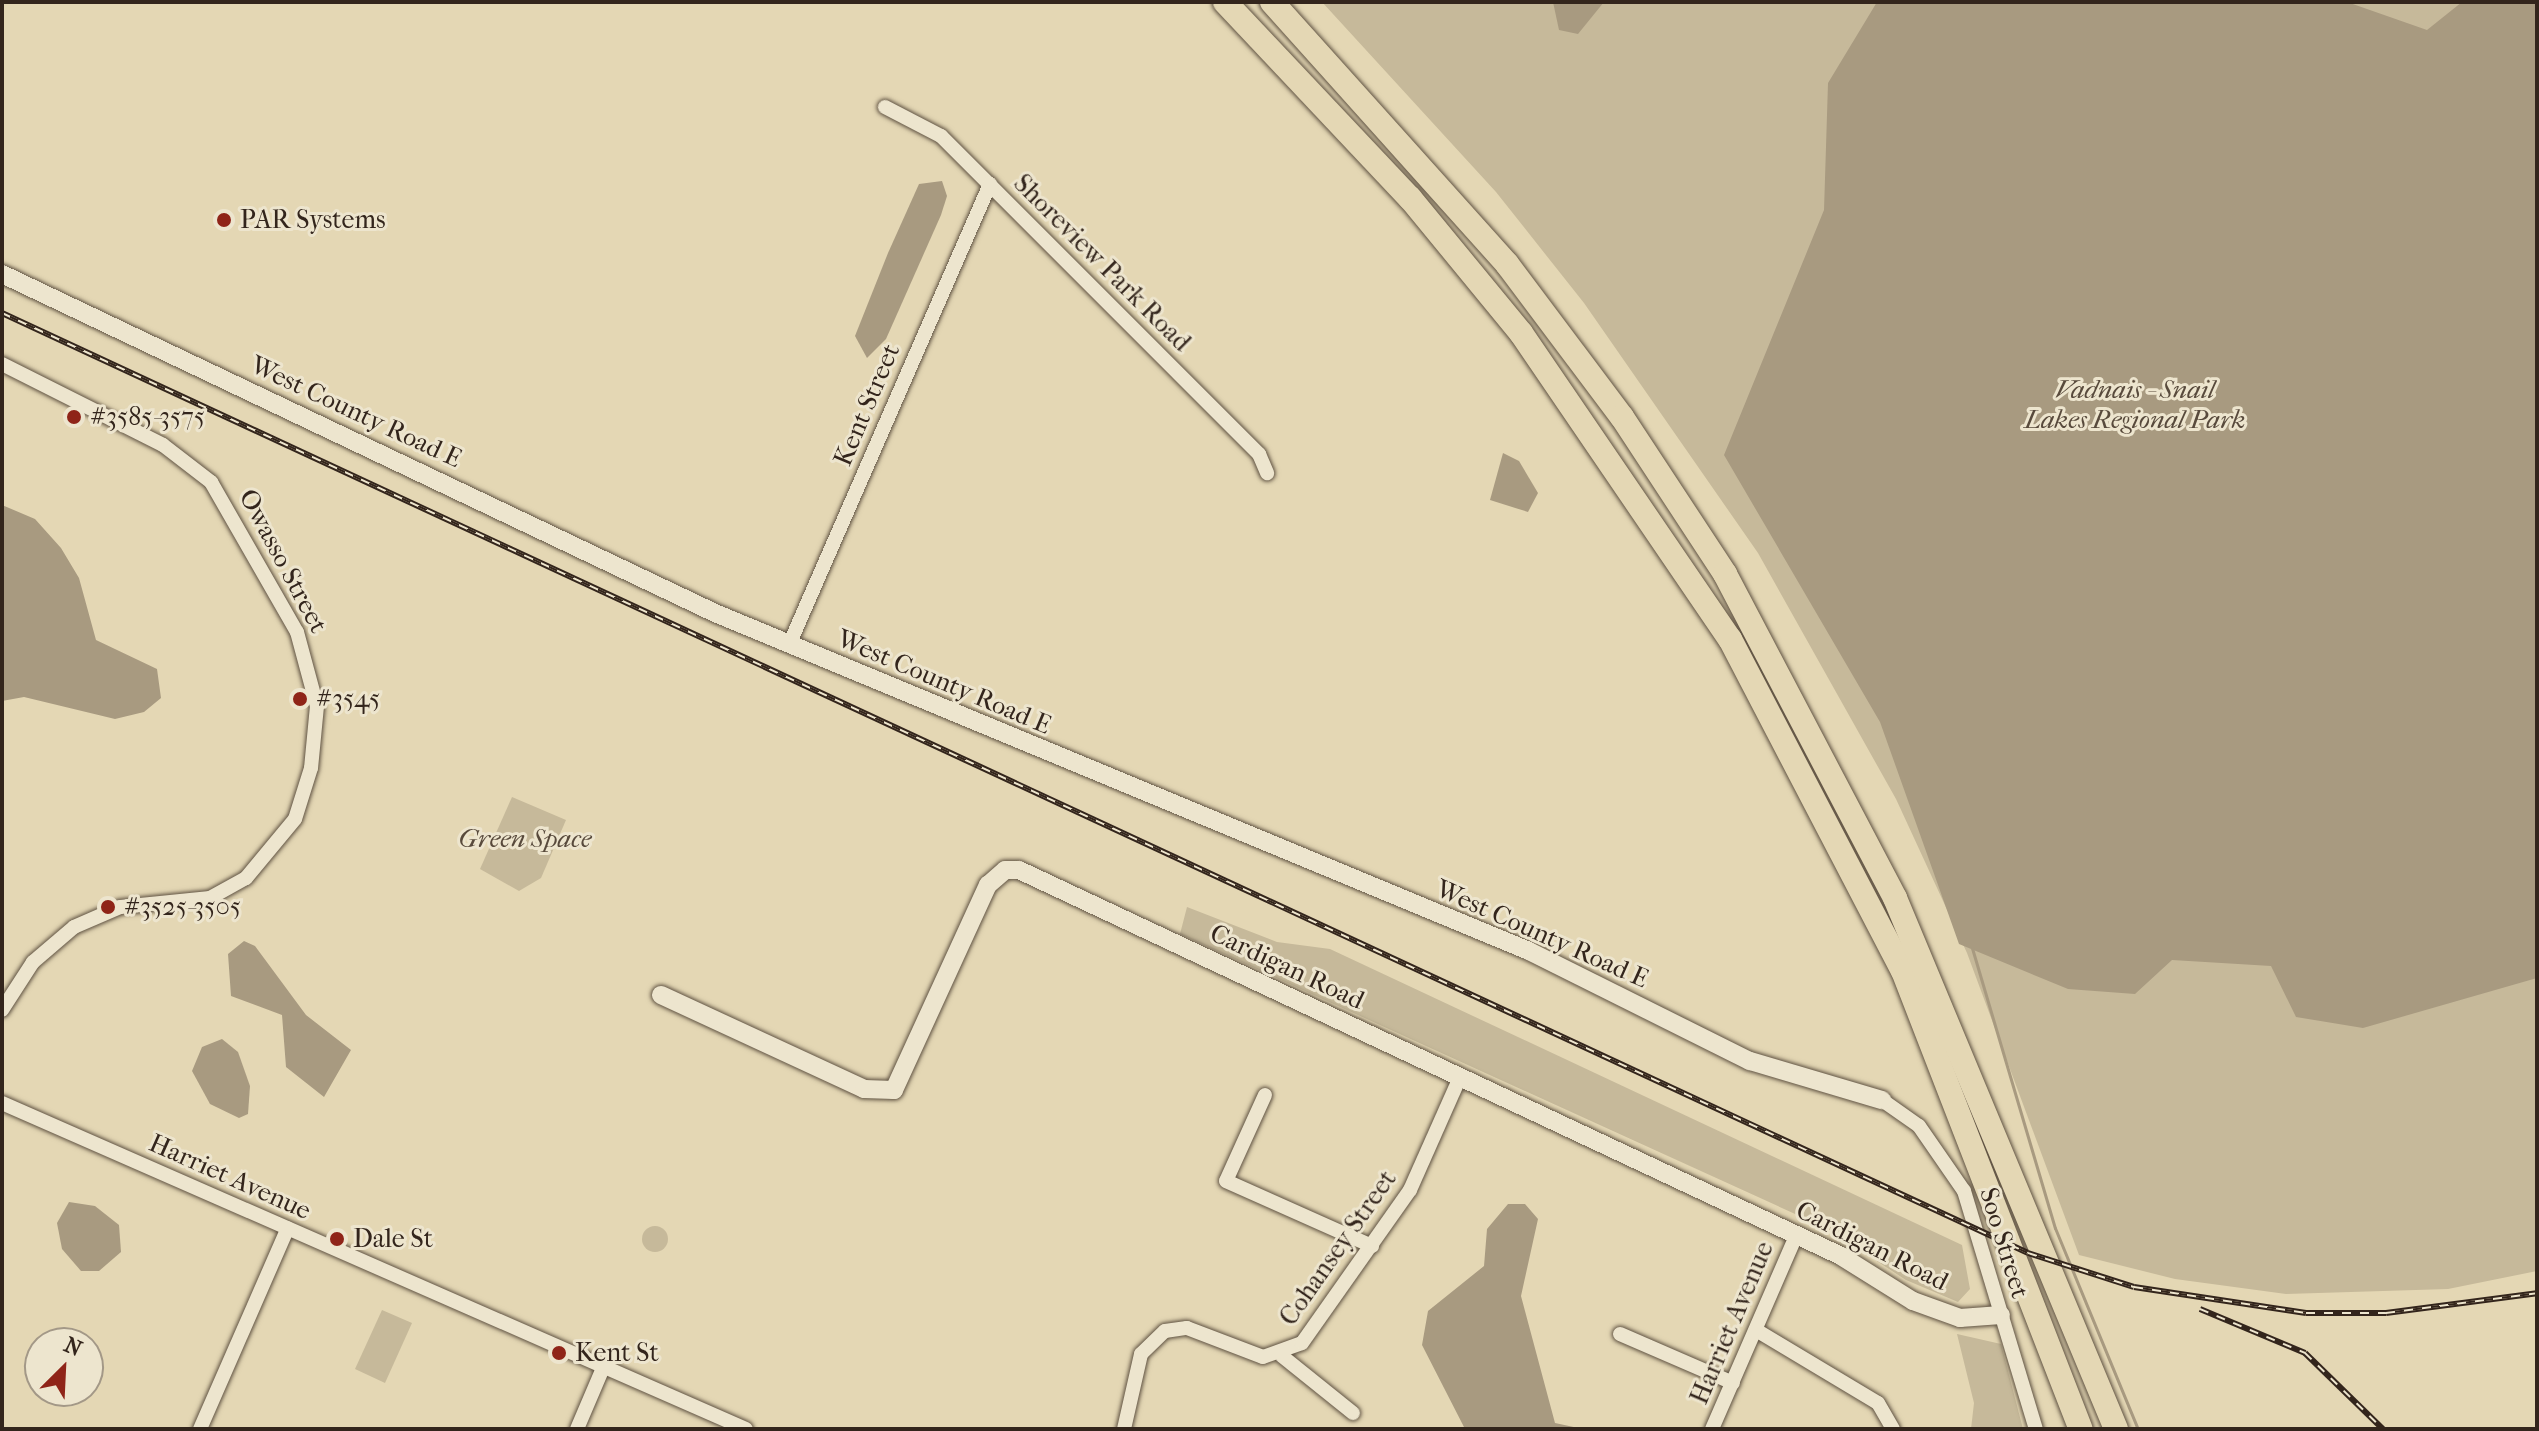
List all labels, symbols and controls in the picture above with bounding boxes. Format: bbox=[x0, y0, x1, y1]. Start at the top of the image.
street label: Shoreview Park Road bbox=[1007, 168, 1197, 358]
place label: PAR Systems bbox=[240, 204, 386, 236]
marker: PAR Systems bbox=[215, 211, 233, 229]
street label: Kent Street bbox=[827, 339, 907, 471]
street label: West County Road E bbox=[246, 349, 466, 475]
park label: Vadnais - Snail Lakes Regional Park bbox=[2025, 374, 2245, 436]
place label: #3585-3575 bbox=[90, 401, 205, 433]
marker: #3585-3575 bbox=[65, 408, 83, 426]
street label: Owasso Street bbox=[232, 484, 334, 638]
street label: West County Road E bbox=[832, 623, 1056, 741]
place label: #3545 bbox=[316, 683, 380, 715]
marker: #3545 bbox=[291, 690, 309, 708]
park label: Green Space bbox=[459, 823, 591, 855]
street label: West County Road E bbox=[1431, 873, 1653, 995]
place label: #3525-3505 bbox=[124, 891, 241, 923]
marker: #3525-3505 bbox=[99, 898, 117, 916]
street label: Cardigan Road bbox=[1205, 918, 1369, 1016]
street label: Harriet Avenue bbox=[144, 1127, 316, 1227]
street label: Cohansey Street bbox=[1273, 1164, 1403, 1332]
street label: Soo Street bbox=[1972, 1184, 2036, 1302]
street label: Cardigan Road bbox=[1791, 1194, 1953, 1298]
place label: Dale St bbox=[353, 1223, 433, 1255]
marker: Dale St bbox=[328, 1230, 346, 1248]
street label: Harriet Avenue bbox=[1684, 1237, 1780, 1409]
north arrow bbox=[24, 1327, 104, 1407]
text: N bbox=[60, 1332, 86, 1362]
place label: Kent St bbox=[575, 1337, 659, 1369]
marker: Kent St bbox=[550, 1344, 568, 1362]

